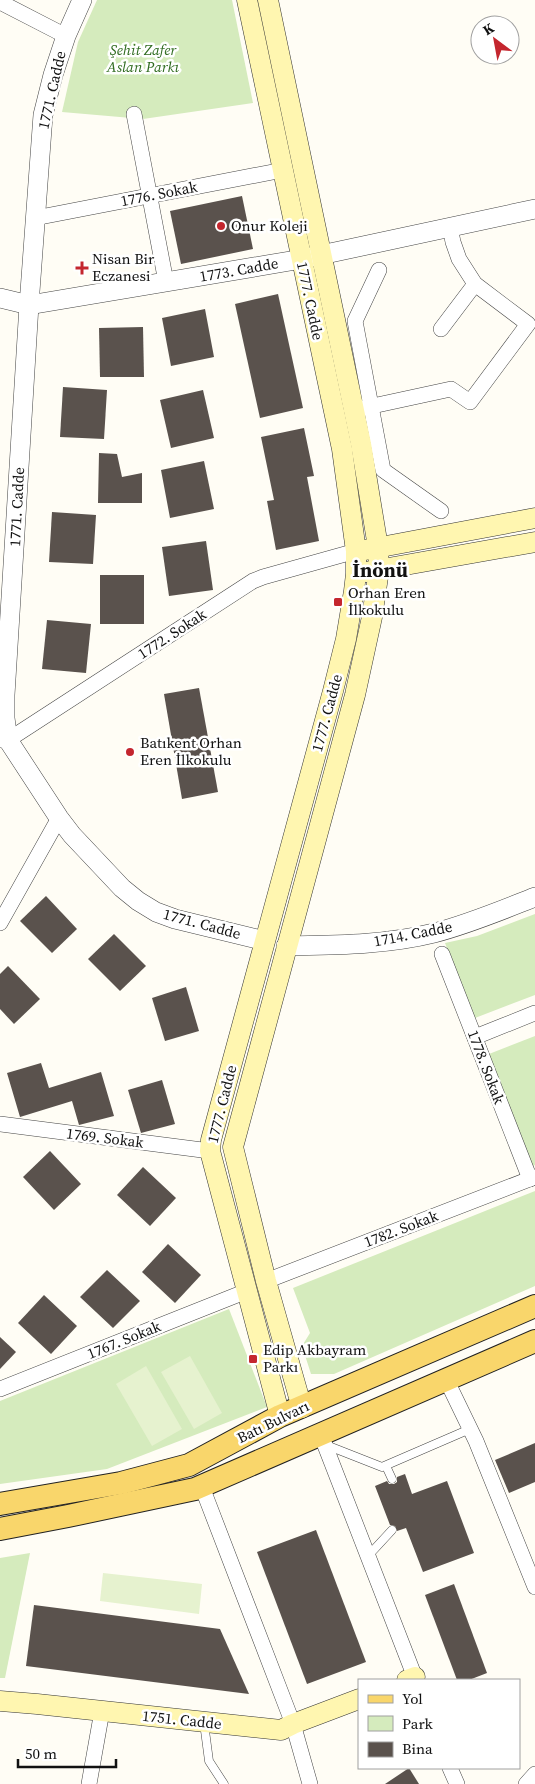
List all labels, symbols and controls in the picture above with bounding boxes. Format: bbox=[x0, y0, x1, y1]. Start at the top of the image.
north arrow bbox=[470, 15, 520, 65]
text: K bbox=[479, 18, 498, 40]
park label: Şehit Zafer Aslan Parkı bbox=[106, 39, 180, 77]
street label: 1771. Cadde bbox=[32, 48, 71, 131]
street label: 1776. Sokak bbox=[119, 176, 200, 211]
place label: Onur Koleji bbox=[231, 215, 308, 236]
marker: Onur Koleji bbox=[215, 220, 227, 232]
place label: Nisan Bir Eczanesi bbox=[92, 248, 155, 286]
street label: 1773. Cadde bbox=[198, 252, 280, 287]
street label: 1777. Cadde bbox=[292, 260, 329, 342]
marker: Nisan Bir Eczanesi bbox=[76, 262, 88, 274]
street label: 1771. Cadde bbox=[4, 466, 29, 547]
district label: İnönü bbox=[352, 556, 408, 584]
place label: Orhan Eren İlkokulu bbox=[348, 582, 426, 620]
marker: Orhan Eren İlkokulu bbox=[332, 596, 344, 608]
street label: 1772. Sokak bbox=[133, 603, 211, 664]
street label: 1777. Cadde bbox=[306, 671, 347, 754]
place label: Batıkent Orhan Eren İlkokulu bbox=[140, 732, 242, 770]
marker: Batıkent Orhan Eren İlkokulu bbox=[124, 746, 136, 758]
street label: 1771. Cadde bbox=[161, 903, 244, 944]
street label: 1714. Cadde bbox=[372, 916, 454, 951]
street label: 1778. Sokak bbox=[463, 1027, 510, 1108]
street label: 1777. Cadde bbox=[202, 1062, 241, 1145]
street label: 1769. Sokak bbox=[65, 1122, 146, 1153]
street label: 1782. Sokak bbox=[361, 1205, 442, 1252]
street label: 1767. Sokak bbox=[84, 1315, 165, 1364]
place label: Edip Akbayram Parkı bbox=[263, 1339, 367, 1377]
marker: Edip Akbayram Parkı bbox=[247, 1353, 259, 1365]
street label: Batı Bulvarı bbox=[233, 1395, 312, 1448]
legend bbox=[358, 1679, 520, 1769]
text: Yol bbox=[402, 1688, 423, 1709]
street label: 1751. Cadde bbox=[141, 1705, 223, 1734]
text: Park bbox=[402, 1713, 434, 1734]
scale bar bbox=[18, 1736, 115, 1768]
text: Bina bbox=[402, 1738, 433, 1759]
text: 50 m bbox=[25, 1743, 57, 1764]

